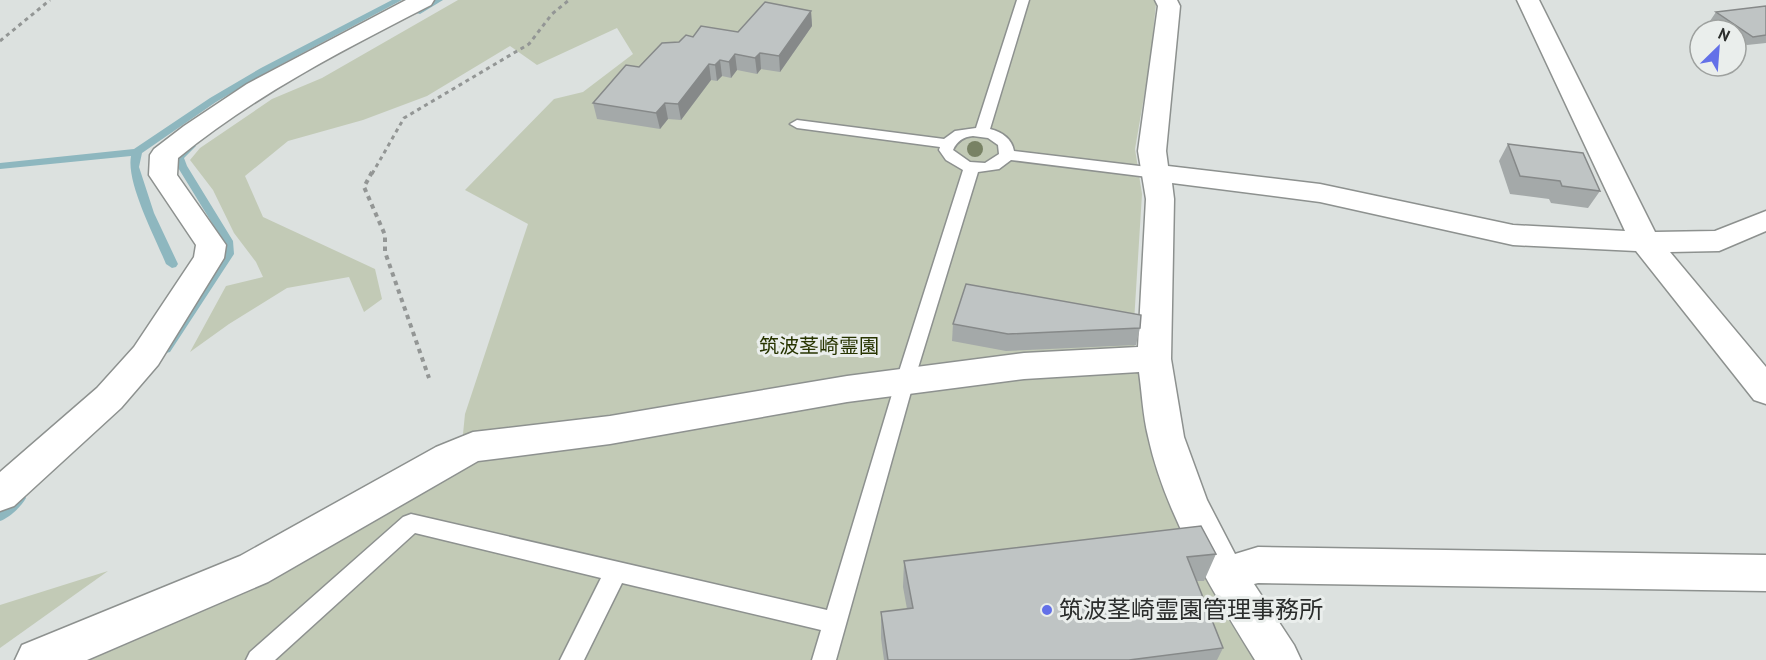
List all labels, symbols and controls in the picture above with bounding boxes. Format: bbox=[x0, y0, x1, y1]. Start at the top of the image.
north arrow bbox=[1688, 18, 1748, 78]
text: N bbox=[1715, 23, 1733, 46]
park label: 筑波茎崎霊園 bbox=[759, 333, 879, 359]
place label: 筑波茎崎霊園管理事務所 bbox=[1059, 594, 1323, 625]
marker: 筑波茎崎霊園管理事務所 bbox=[1040, 603, 1054, 617]

